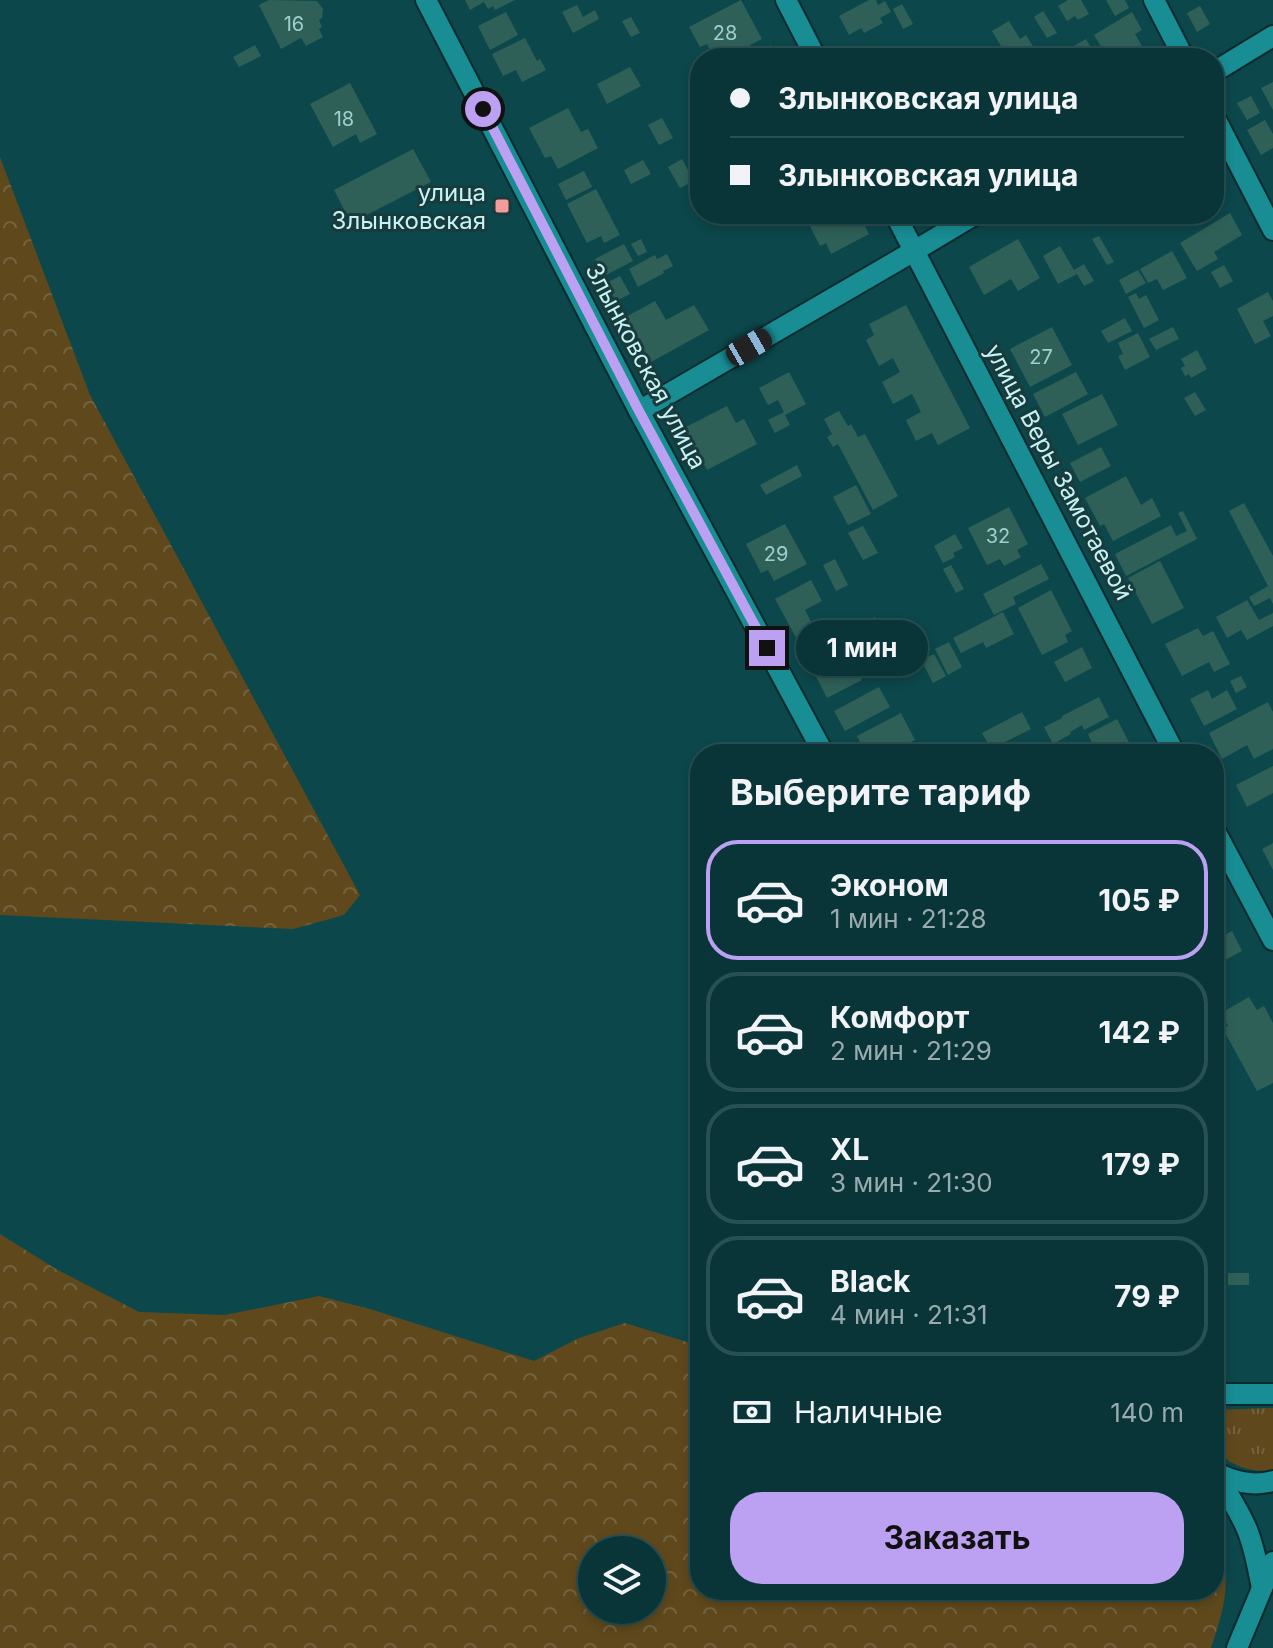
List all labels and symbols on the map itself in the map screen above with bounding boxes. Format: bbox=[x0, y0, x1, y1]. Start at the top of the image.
house number: 16 bbox=[284, 12, 304, 36]
house number: 28 bbox=[713, 21, 737, 45]
route start bbox=[465, 91, 501, 127]
house number: 18 bbox=[334, 107, 354, 131]
place label: улица Злынковская bbox=[332, 178, 486, 235]
marker: улица Злынковская bbox=[493, 197, 511, 215]
street label: Злынковская улица bbox=[579, 258, 713, 474]
car bbox=[722, 325, 776, 369]
street label: улица Веры Замотаевой bbox=[979, 339, 1139, 605]
house number: 27 bbox=[1029, 345, 1053, 369]
house number: 32 bbox=[986, 524, 1010, 548]
house number: 29 bbox=[764, 542, 788, 566]
callout: 1 мин bbox=[795, 620, 927, 676]
route end bbox=[749, 630, 785, 666]

